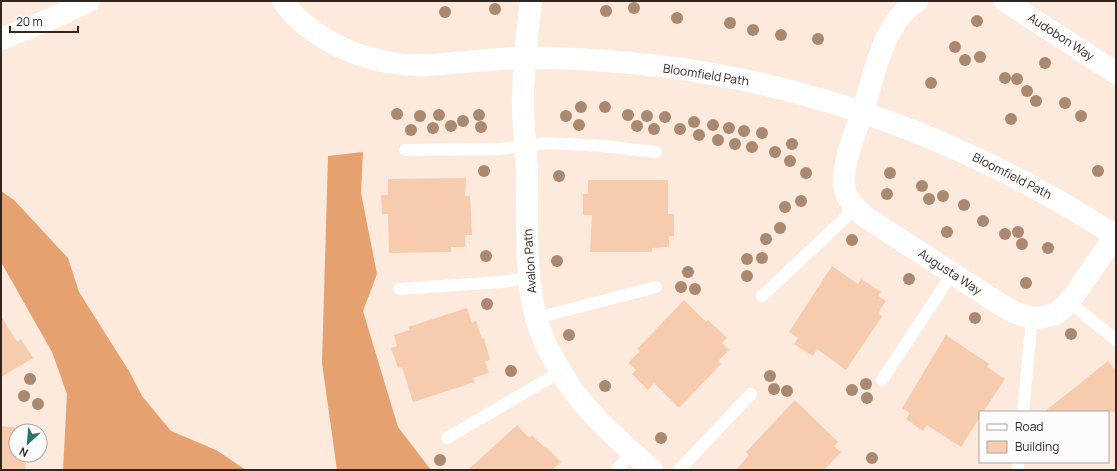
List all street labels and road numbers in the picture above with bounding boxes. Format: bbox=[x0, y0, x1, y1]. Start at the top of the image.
street label: Audobon Way bbox=[1025, 9, 1098, 65]
street label: Bloomfield Path bbox=[662, 59, 750, 90]
street label: Bloomfield Path bbox=[970, 148, 1055, 203]
street label: Avalon Path bbox=[519, 228, 540, 294]
street label: Augusta Way bbox=[915, 245, 986, 299]

